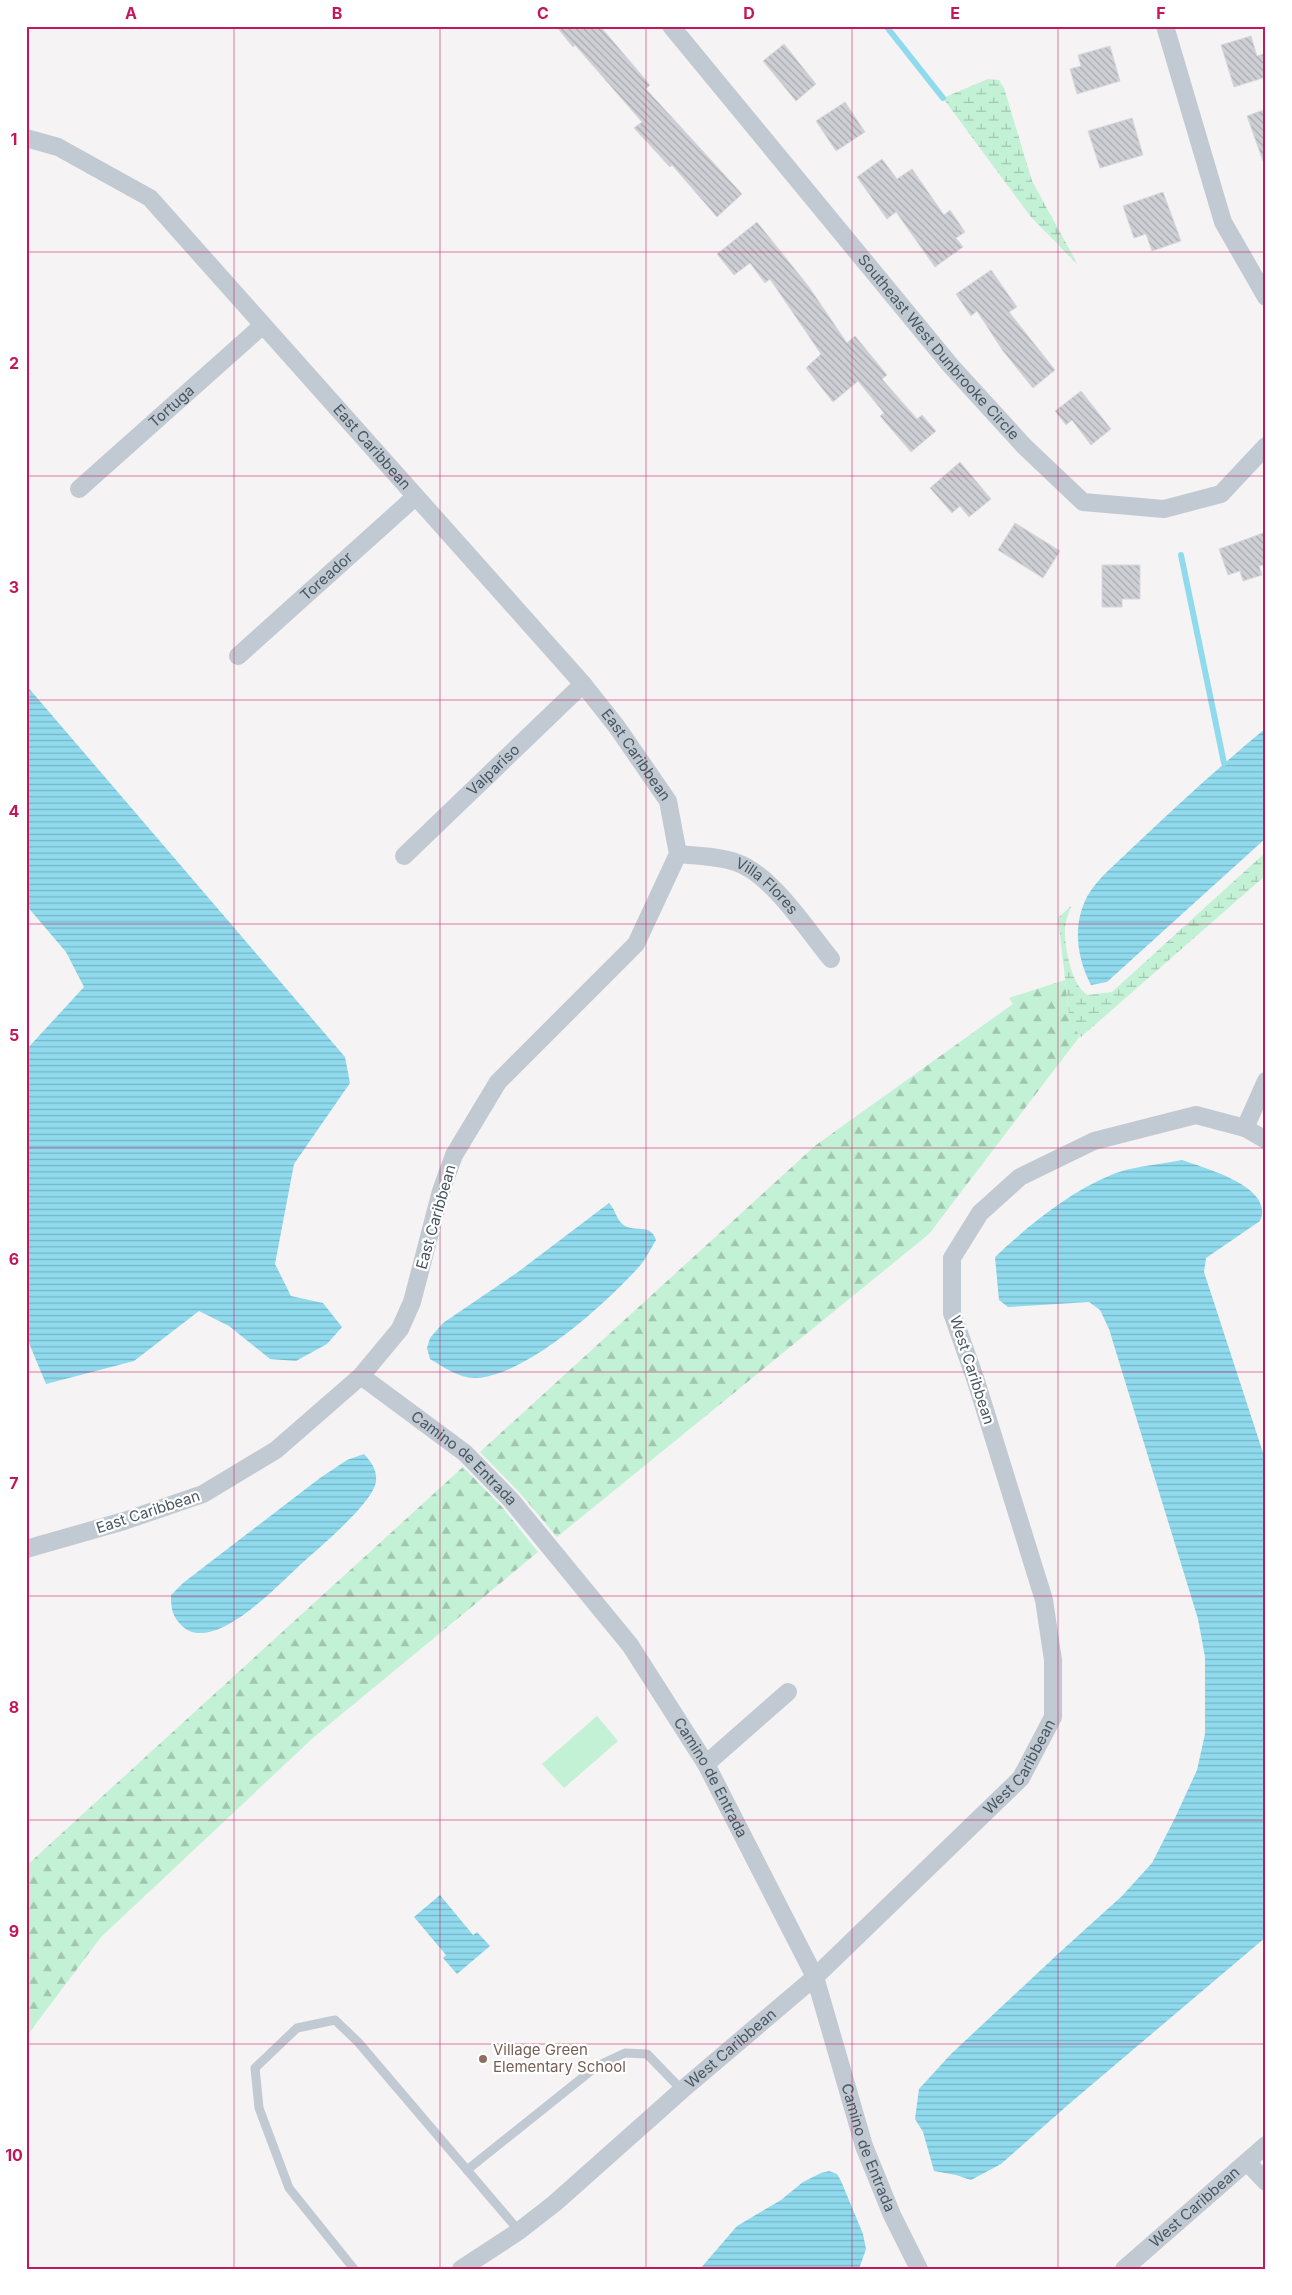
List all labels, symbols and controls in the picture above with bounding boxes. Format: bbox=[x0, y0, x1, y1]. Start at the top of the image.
text: A bbox=[125, 3, 137, 23]
text: B bbox=[332, 3, 342, 23]
text: C bbox=[537, 3, 549, 23]
text: D bbox=[743, 3, 755, 23]
text: E bbox=[950, 3, 960, 23]
text: F bbox=[1156, 3, 1166, 23]
text: 1 bbox=[11, 129, 17, 149]
street label: Southeast West Dunbrooke Circle bbox=[854, 250, 1024, 444]
text: 2 bbox=[9, 353, 19, 373]
street label: Tortuga bbox=[144, 381, 198, 431]
street label: East Caribbean bbox=[329, 400, 415, 493]
street label: Toreador bbox=[296, 547, 357, 605]
text: 3 bbox=[9, 577, 19, 597]
street label: East Caribbean bbox=[597, 705, 675, 804]
street label: Valpariso bbox=[463, 740, 523, 799]
text: 4 bbox=[9, 801, 20, 821]
street label: Villa Flores bbox=[733, 853, 802, 918]
text: 5 bbox=[9, 1025, 19, 1045]
street label: East Caribbean bbox=[412, 1162, 460, 1271]
text: 6 bbox=[9, 1249, 19, 1269]
street label: West Caribbean bbox=[946, 1313, 999, 1427]
street label: Camino de Entrada bbox=[407, 1406, 521, 1509]
text: 7 bbox=[9, 1473, 19, 1493]
street label: East Caribbean bbox=[94, 1486, 202, 1537]
text: 8 bbox=[9, 1697, 19, 1717]
street label: Camino de Entrada bbox=[670, 1714, 752, 1841]
street label: West Caribbean bbox=[979, 1716, 1059, 1818]
text: 9 bbox=[9, 1921, 19, 1941]
street label: West Caribbean bbox=[681, 2004, 780, 2092]
place label: Village Green Elementary School bbox=[493, 2040, 626, 2076]
marker: Village Green Elementary School bbox=[477, 2053, 489, 2065]
street label: Camino de Entrada bbox=[837, 2081, 900, 2215]
text: 10 bbox=[5, 2145, 23, 2165]
street label: West Caribbean bbox=[1146, 2162, 1243, 2251]

